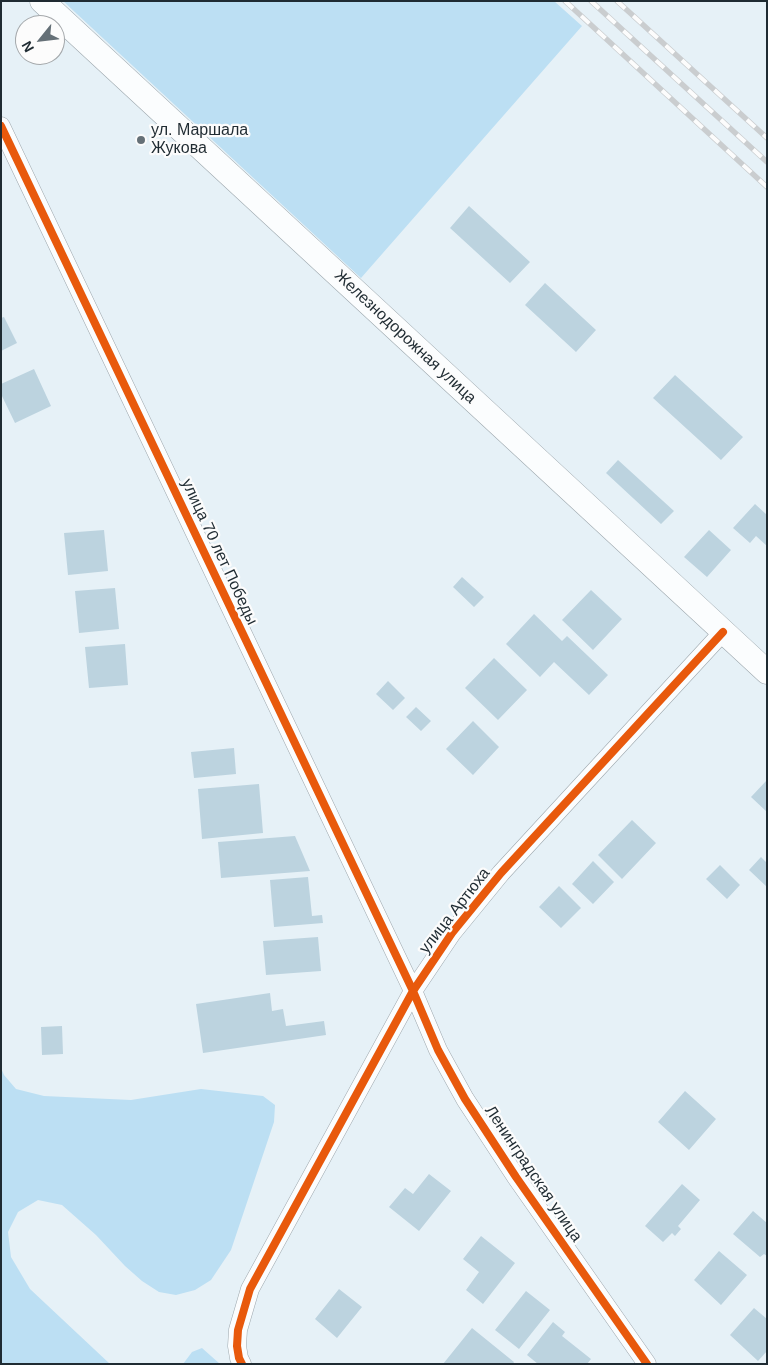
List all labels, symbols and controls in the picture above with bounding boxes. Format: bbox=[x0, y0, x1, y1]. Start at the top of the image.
north arrow bbox=[15, 15, 65, 65]
text: N bbox=[18, 38, 37, 55]
place label: ул. Маршала Жукова bbox=[151, 121, 248, 159]
marker: ул. Маршала Жукова bbox=[135, 134, 147, 146]
street label: Железнодорожная улица bbox=[330, 266, 480, 408]
street label: улица 70 лет Победы bbox=[177, 476, 261, 628]
street label: улица Артюха bbox=[416, 864, 494, 958]
street label: Ленинградская улица bbox=[480, 1102, 586, 1246]

